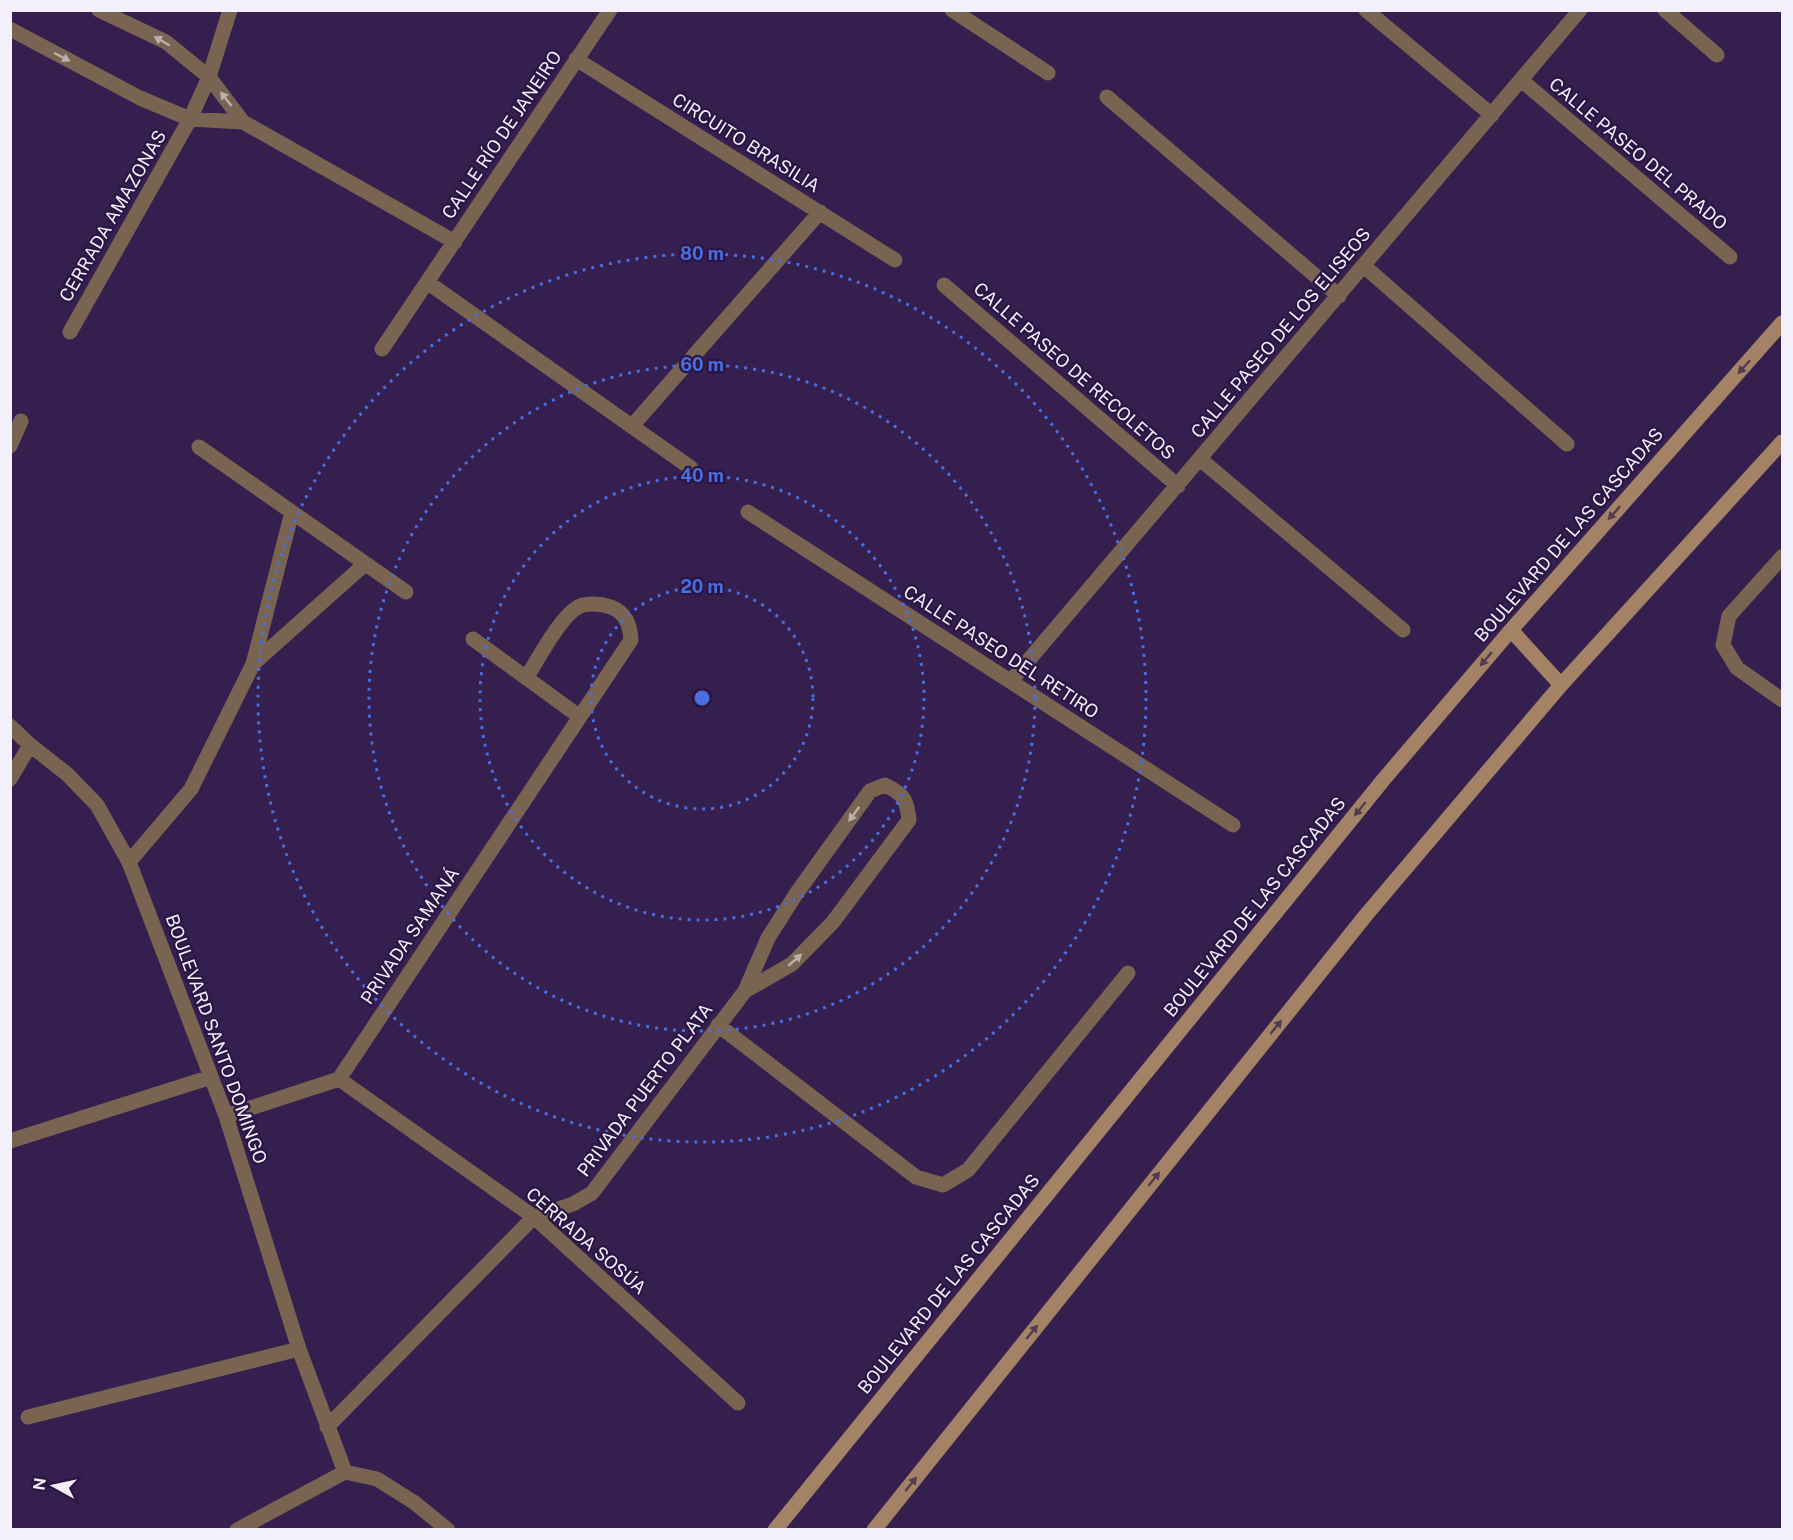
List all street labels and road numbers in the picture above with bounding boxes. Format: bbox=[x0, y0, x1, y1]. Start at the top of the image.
street label: CALLE RÍO DE JANEIRO bbox=[437, 46, 566, 223]
street label: CALLE PASEO DEL PRADO bbox=[1545, 73, 1731, 234]
street label: CIRCUITO BRASILIA bbox=[669, 89, 824, 197]
street label: CERRADA AMAZONAS bbox=[55, 126, 170, 305]
street label: CALLE PASEO DE LOS ELISEOS bbox=[1187, 223, 1375, 442]
street label: CALLE PASEO DE RECOLETOS bbox=[970, 278, 1179, 464]
street label: BOULEVARD DE LAS CASCADAS bbox=[1470, 423, 1667, 646]
street label: CALLE PASEO DEL RETIRO bbox=[900, 581, 1103, 722]
street label: BOULEVARD DE LAS CASCADAS bbox=[1159, 793, 1350, 1021]
street label: PRIVADA SAMANÁ bbox=[355, 863, 463, 1008]
street label: BOULEVARD SANTO DOMINGO bbox=[161, 911, 271, 1166]
street label: PRIVADA PUERTO PLATA bbox=[573, 999, 717, 1180]
street label: BOULEVARD DE LAS CASCADAS bbox=[853, 1170, 1044, 1398]
street label: CERRADA SOSÚA bbox=[522, 1182, 651, 1298]

